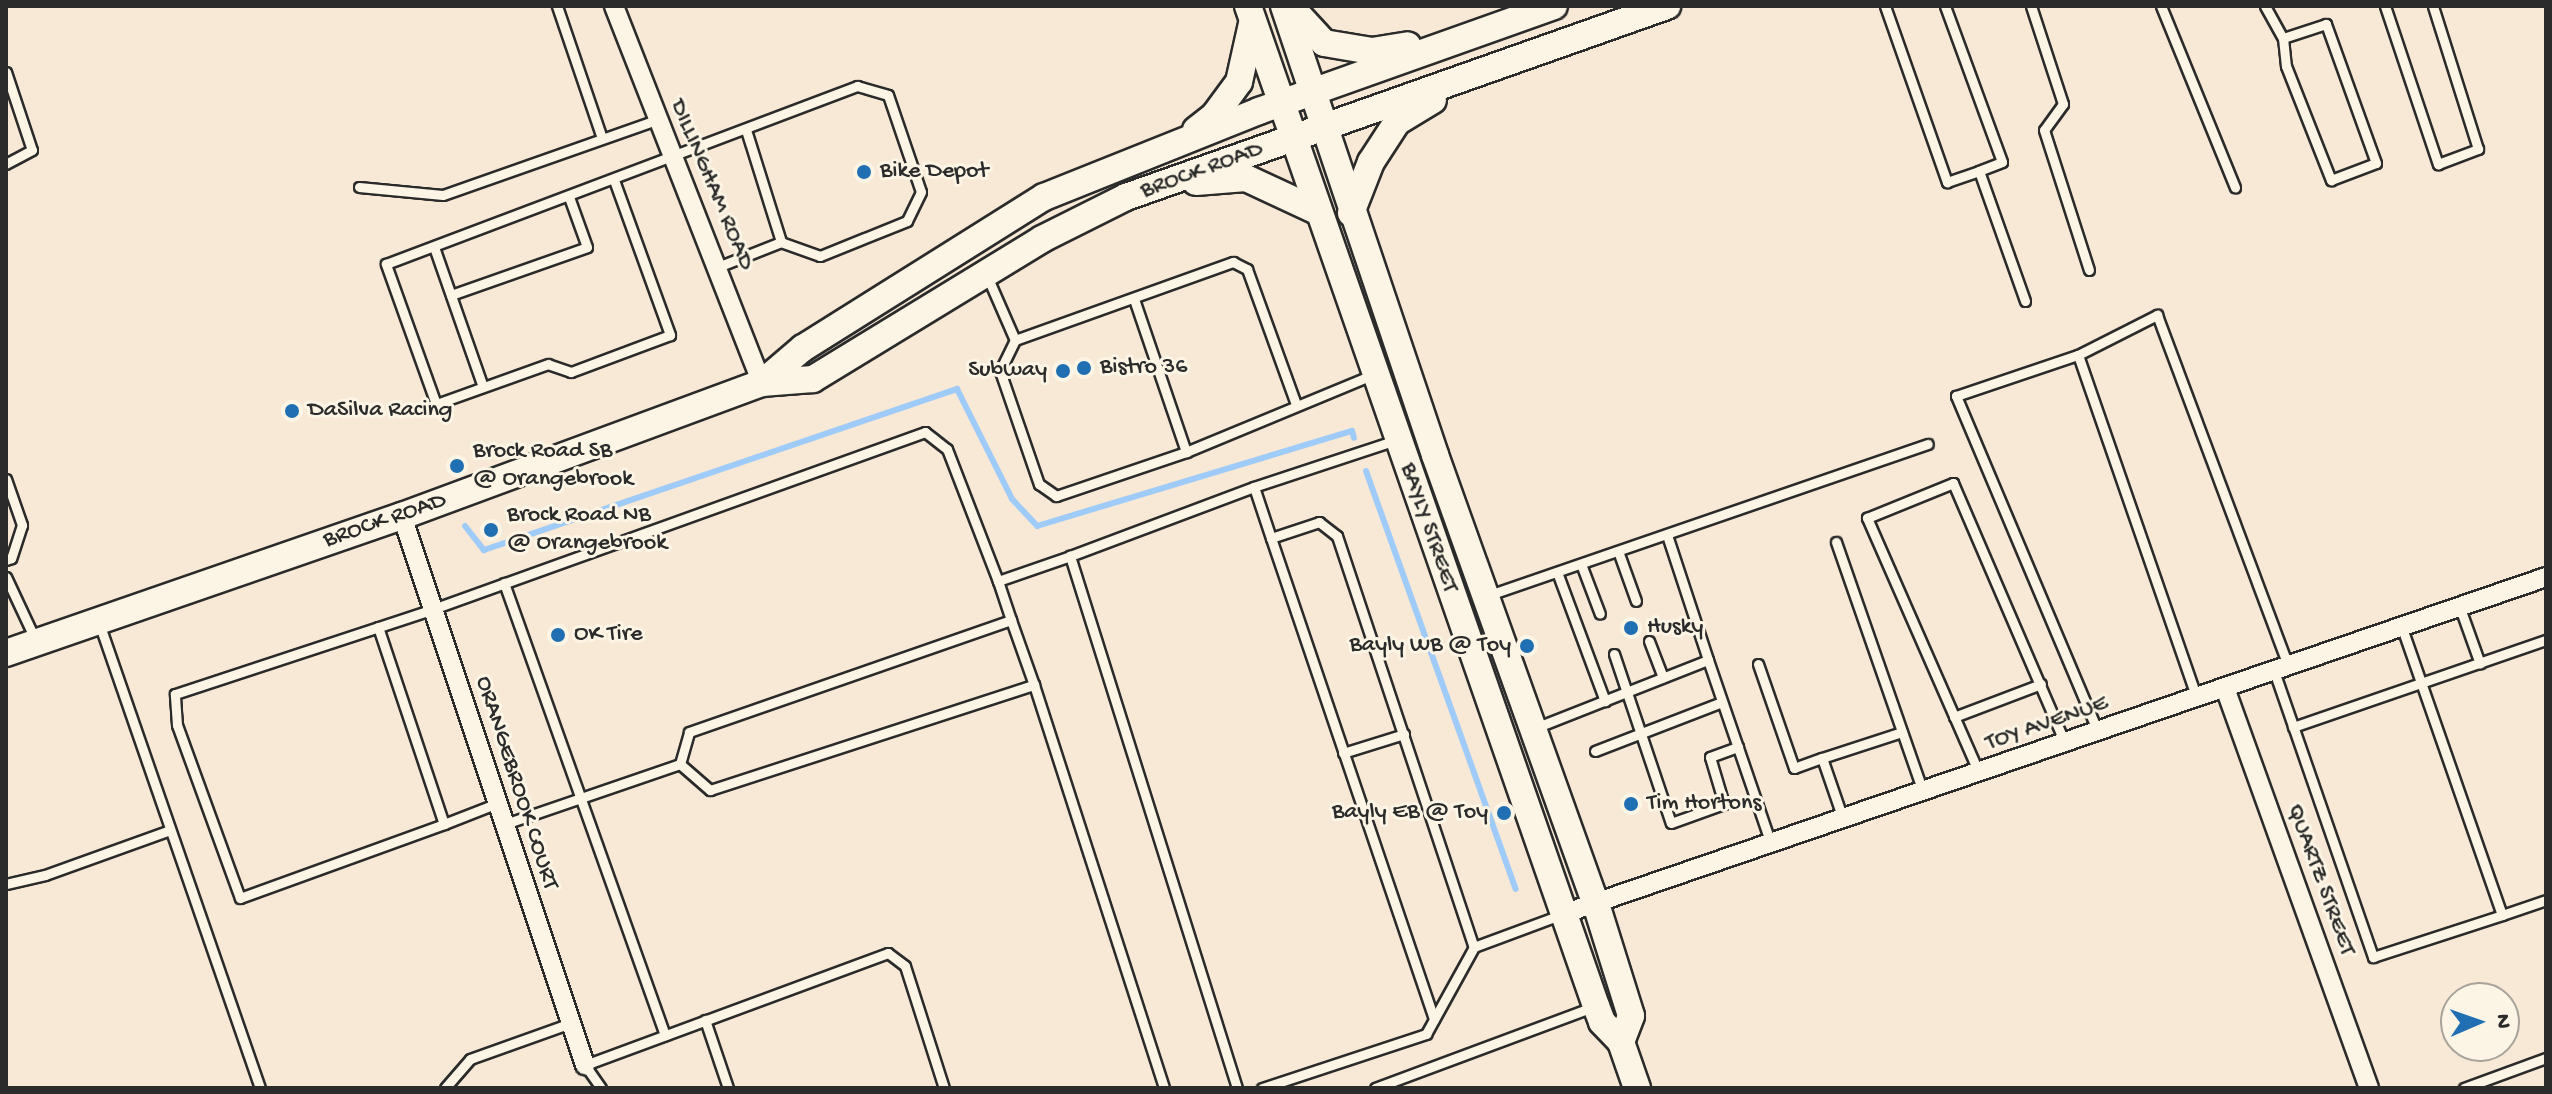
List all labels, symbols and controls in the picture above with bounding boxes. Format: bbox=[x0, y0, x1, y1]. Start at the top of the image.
street label: DILLINGHAM ROAD bbox=[662, 95, 760, 275]
street label: BROCK ROAD bbox=[1137, 136, 1267, 206]
place label: Bike Depot bbox=[880, 158, 988, 186]
marker: Bike Depot bbox=[855, 163, 873, 181]
place label: Bistro 36 bbox=[1100, 354, 1187, 382]
place label: Subway bbox=[968, 357, 1047, 385]
marker: Bistro 36 bbox=[1075, 359, 1093, 377]
marker: Subway bbox=[1054, 362, 1072, 380]
place label: DaSilva Racing bbox=[308, 397, 452, 425]
marker: DaSilva Racing bbox=[283, 402, 301, 420]
place label: Brock Road SB @ Orangebrook bbox=[473, 438, 633, 494]
marker: Brock Road SB @ Orangebrook bbox=[448, 457, 466, 475]
street label: BAYLY STREET bbox=[1392, 459, 1464, 597]
street label: BROCK ROAD bbox=[320, 487, 450, 555]
place label: Brock Road NB @ Orangebrook bbox=[507, 502, 667, 558]
marker: Brock Road NB @ Orangebrook bbox=[482, 521, 500, 539]
place label: Husky bbox=[1647, 614, 1703, 642]
marker: Husky bbox=[1622, 619, 1640, 637]
place label: OK Tire bbox=[574, 621, 643, 649]
marker: OK Tire bbox=[549, 626, 567, 644]
place label: Bayly WB @ Toy bbox=[1350, 632, 1511, 660]
marker: Bayly WB @ Toy bbox=[1518, 637, 1536, 655]
street label: ORANGEBROOK COURT bbox=[468, 673, 564, 893]
street label: TOY AVENUE bbox=[1982, 690, 2112, 758]
place label: Tim Hortons bbox=[1647, 790, 1761, 818]
marker: Tim Hortons bbox=[1622, 795, 1640, 813]
place label: Bayly EB @ Toy bbox=[1332, 799, 1488, 827]
street label: QUARTZ STREET bbox=[2279, 800, 2361, 960]
marker: Bayly EB @ Toy bbox=[1495, 804, 1513, 822]
north arrow bbox=[2440, 982, 2520, 1062]
text: N bbox=[2489, 1014, 2515, 1029]

